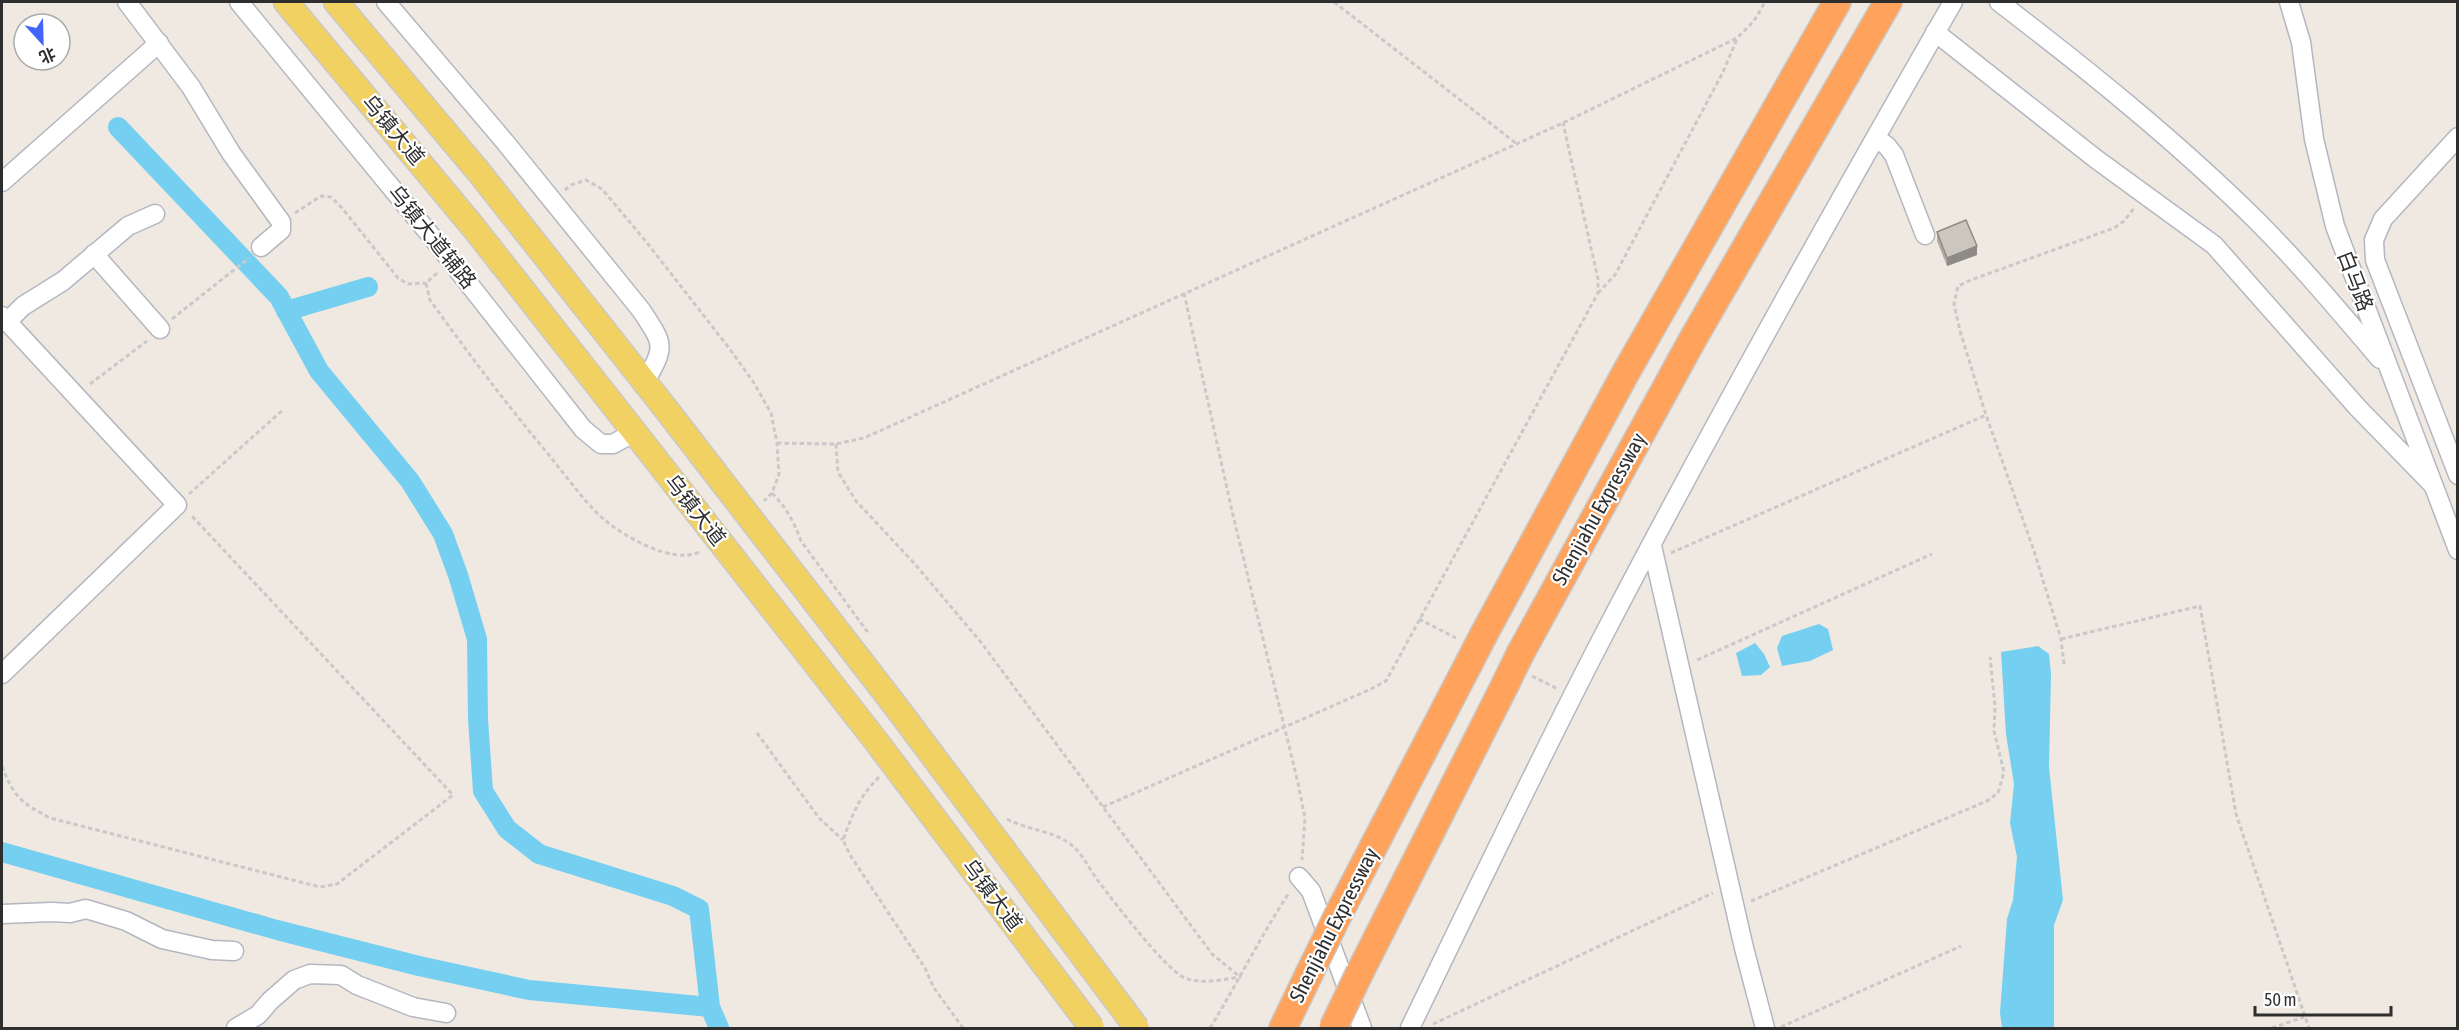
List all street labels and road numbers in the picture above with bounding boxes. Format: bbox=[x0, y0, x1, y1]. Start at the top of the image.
street label: 乌镇大道 bbox=[358, 89, 430, 169]
street label: 乌镇大道辅路 bbox=[384, 180, 482, 293]
street label: 白马路 bbox=[2333, 247, 2378, 314]
street label: Shenjiahu Expressway bbox=[1546, 428, 1650, 589]
street label: 乌镇大道 bbox=[660, 469, 731, 550]
street label: Shenjiahu Expressway bbox=[1284, 843, 1383, 1006]
street label: 乌镇大道 bbox=[958, 854, 1028, 935]

